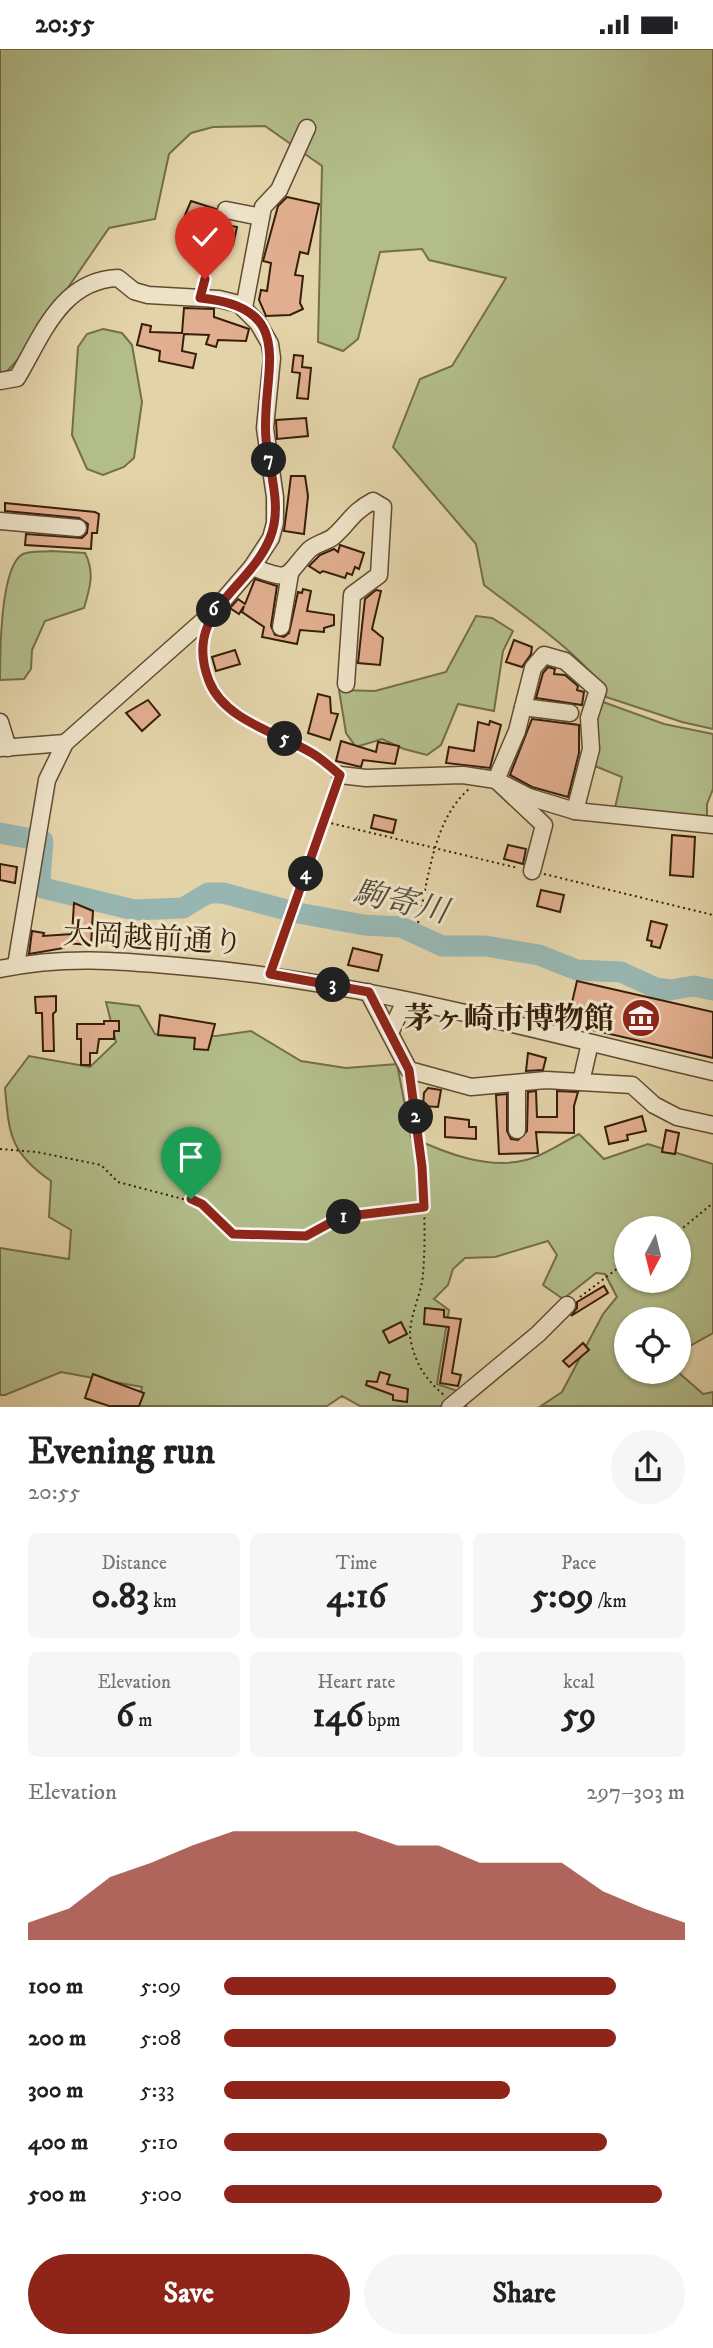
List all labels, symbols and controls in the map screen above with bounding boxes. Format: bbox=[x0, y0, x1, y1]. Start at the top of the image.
text: 20:55 bbox=[35, 8, 94, 41]
pin bbox=[175, 207, 235, 279]
icon: check bbox=[186, 218, 224, 256]
pin: 7 bbox=[252, 443, 286, 477]
text: 7 bbox=[263, 448, 274, 471]
pin: 6 bbox=[196, 593, 232, 627]
text: 6 bbox=[209, 598, 218, 621]
pin: 5 bbox=[268, 721, 302, 757]
text: 5 bbox=[280, 727, 289, 750]
pin: 4 bbox=[288, 857, 324, 891]
text: 4 bbox=[300, 862, 311, 885]
water label: 駒寄川 bbox=[349, 873, 455, 934]
street label: 大岡越前通り bbox=[62, 916, 244, 963]
pin: 3 bbox=[316, 967, 350, 1003]
text: 3 bbox=[329, 973, 336, 996]
museum icon: 茅ヶ崎市博物館 bbox=[620, 997, 662, 1039]
place label: 茅ヶ崎市博物館 bbox=[404, 1001, 614, 1038]
pin: 2 bbox=[398, 1099, 434, 1135]
text: 2 bbox=[411, 1105, 420, 1128]
pin bbox=[161, 1127, 221, 1199]
icon: arrive bbox=[172, 1138, 210, 1176]
pin: 1 bbox=[326, 1199, 362, 1235]
text: 1 bbox=[340, 1205, 347, 1228]
north arrow bbox=[614, 1216, 691, 1293]
map controls bbox=[614, 1216, 691, 1384]
button: locate bbox=[614, 1307, 691, 1384]
text: Evening run bbox=[28, 1428, 215, 1476]
button: share bbox=[611, 1430, 685, 1504]
text: 20:55 bbox=[28, 1478, 81, 1507]
text: Distance bbox=[101, 1552, 167, 1575]
text: Time bbox=[336, 1552, 377, 1575]
text: Pace bbox=[561, 1552, 596, 1575]
text: 0.83 bbox=[91, 1575, 149, 1619]
text: 4:16 bbox=[326, 1575, 387, 1619]
text: 5:09 bbox=[531, 1575, 594, 1619]
text: km bbox=[149, 1590, 177, 1613]
text: /km bbox=[594, 1590, 627, 1613]
text: Elevation bbox=[97, 1671, 171, 1694]
text: Heart rate bbox=[318, 1671, 395, 1694]
text: kcal bbox=[563, 1671, 594, 1694]
text: 6 bbox=[116, 1694, 134, 1738]
text: 146 bbox=[312, 1694, 364, 1738]
text: 59 bbox=[561, 1694, 596, 1738]
text: m bbox=[134, 1709, 152, 1732]
text: bpm bbox=[364, 1709, 401, 1732]
text: Elevation bbox=[28, 1778, 117, 1807]
text: 297–303 m bbox=[586, 1778, 685, 1807]
text: 100 m bbox=[28, 1972, 83, 2001]
text: 5:09 bbox=[140, 1972, 181, 2001]
text: 200 m bbox=[28, 2024, 86, 2053]
text: 5:08 bbox=[140, 2024, 181, 2053]
text: 300 m bbox=[28, 2076, 84, 2105]
text: 5:33 bbox=[140, 2076, 175, 2105]
text: 400 m bbox=[28, 2128, 88, 2157]
text: 5:10 bbox=[140, 2128, 178, 2157]
text: 500 m bbox=[28, 2180, 86, 2209]
text: 5:00 bbox=[140, 2180, 182, 2209]
button: Save bbox=[28, 2254, 350, 2334]
button: Share bbox=[364, 2254, 685, 2334]

